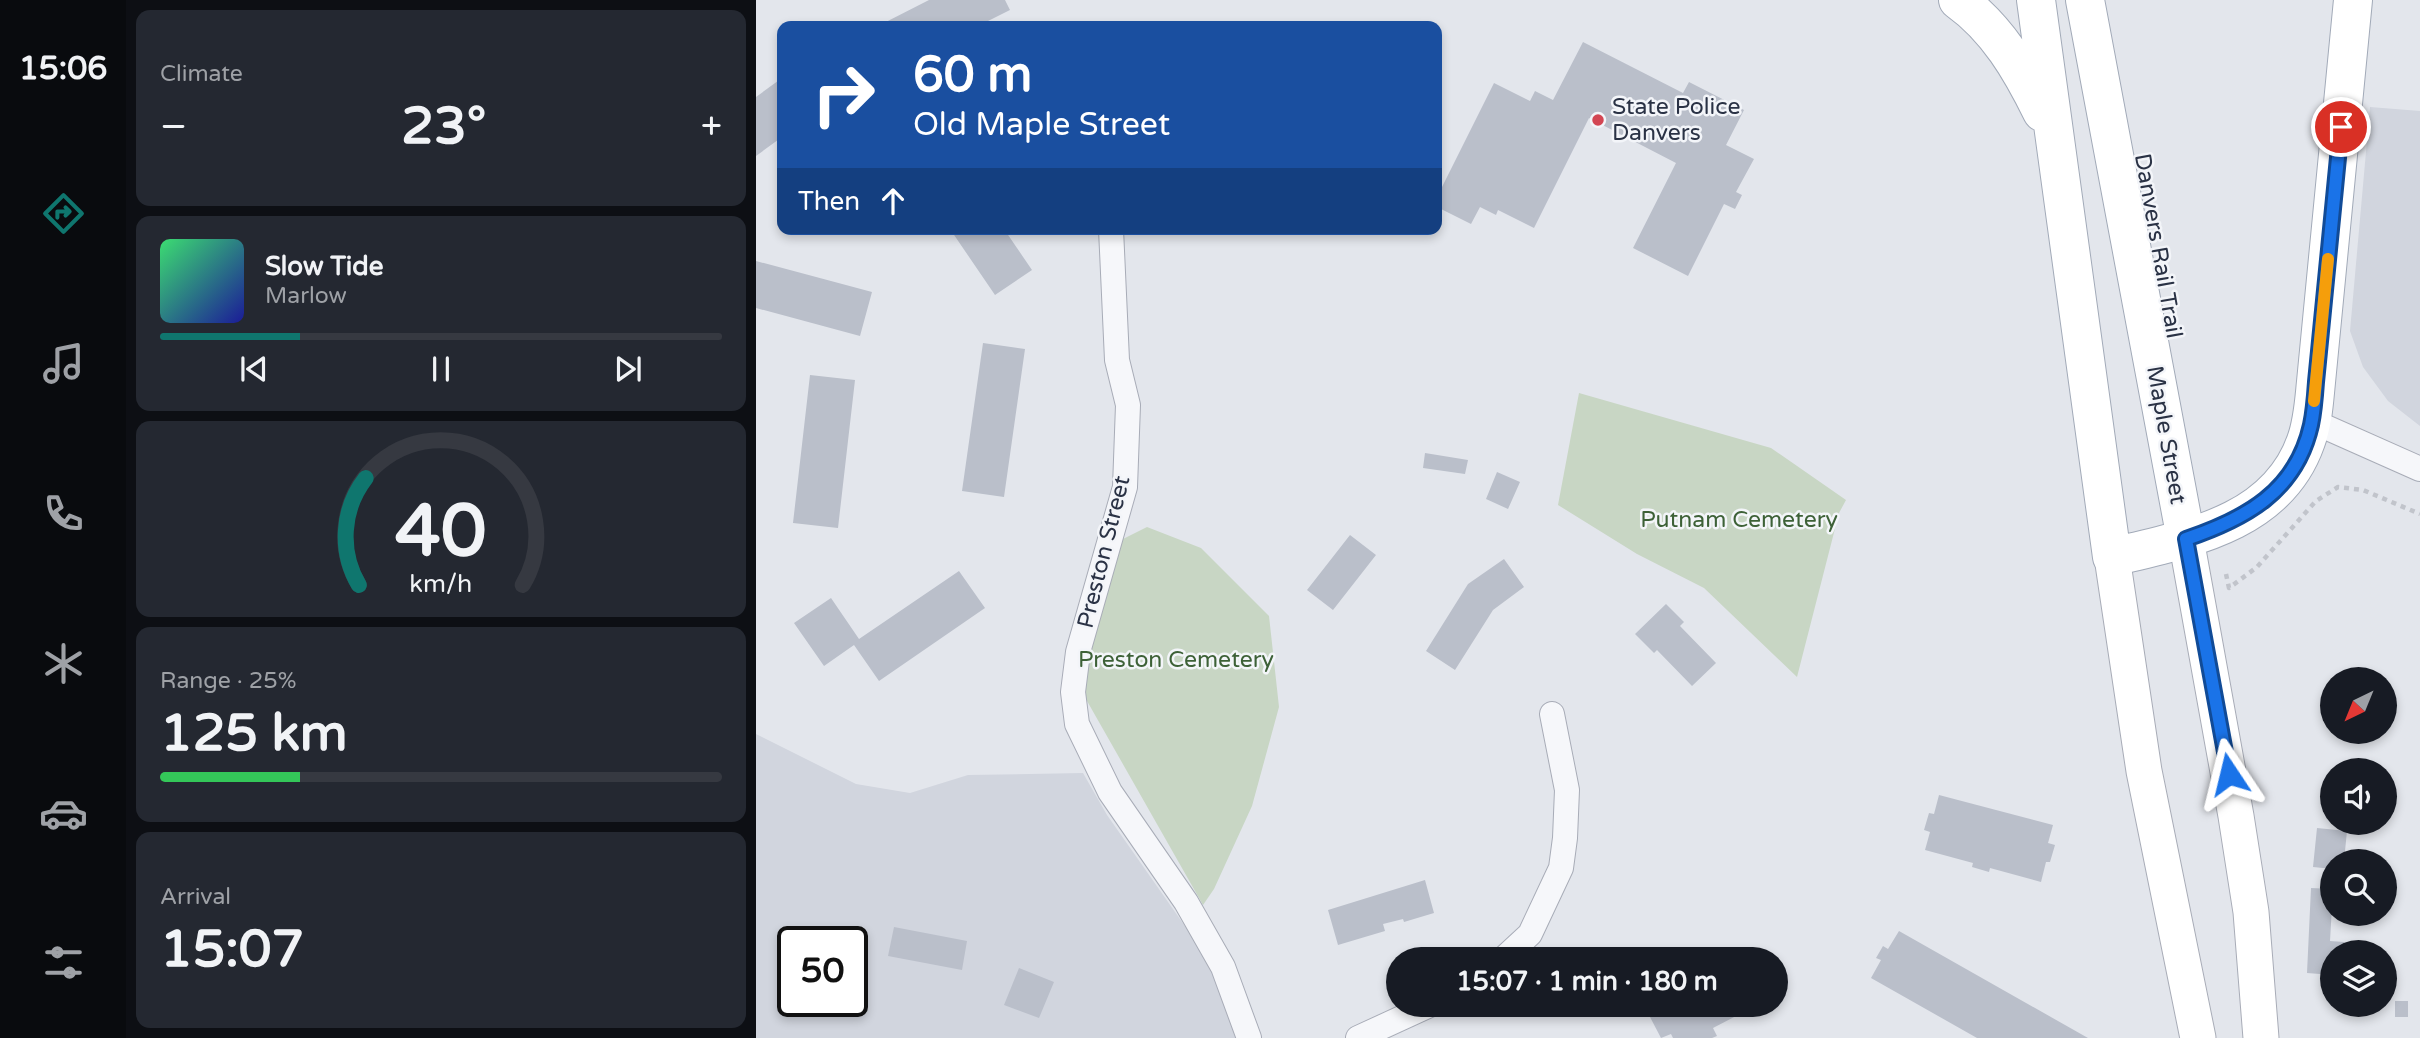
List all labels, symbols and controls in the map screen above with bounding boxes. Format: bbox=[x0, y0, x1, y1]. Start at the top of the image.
text: 60 m bbox=[913, 46, 1032, 105]
icon: right bbox=[798, 49, 889, 140]
text: 15:06 bbox=[19, 50, 107, 88]
text: Climate bbox=[160, 60, 243, 88]
place label: State Police Danvers bbox=[1612, 93, 1740, 147]
text: 23° bbox=[401, 95, 486, 158]
pin bbox=[2311, 97, 2371, 157]
text: − bbox=[160, 104, 187, 150]
text: + bbox=[701, 104, 722, 150]
text: Old Maple Street bbox=[913, 106, 1170, 144]
icon: arrive bbox=[2322, 108, 2360, 146]
marker: State Police Danvers bbox=[1590, 112, 1606, 128]
street label: Danvers Rail Trail bbox=[2128, 151, 2188, 341]
icon: ahead bbox=[874, 182, 912, 220]
text: Then bbox=[798, 186, 860, 217]
icon: directions bbox=[39, 189, 88, 238]
text: Slow Tide bbox=[265, 251, 383, 282]
text: Marlow bbox=[265, 282, 347, 310]
icon: music bbox=[39, 339, 88, 388]
icon: previous bbox=[235, 350, 273, 388]
icon: pause bbox=[422, 350, 460, 388]
icon: next bbox=[609, 350, 647, 388]
street label: Maple Street bbox=[2140, 364, 2192, 507]
street label: Preston Street bbox=[1072, 473, 1137, 631]
text: 40 bbox=[395, 488, 487, 576]
icon: phone bbox=[39, 489, 88, 538]
park label: Putnam Cemetery bbox=[1640, 506, 1838, 534]
text: km/h bbox=[410, 569, 472, 599]
icon: climate bbox=[39, 639, 88, 688]
park label: Preston Cemetery bbox=[1078, 646, 1274, 674]
text: Range · 25% bbox=[160, 667, 296, 695]
north arrow bbox=[2320, 667, 2398, 744]
map controls bbox=[2320, 667, 2397, 1017]
text: 125 km bbox=[160, 702, 348, 765]
position arrow bbox=[2192, 737, 2266, 811]
button: sound bbox=[2320, 758, 2397, 835]
icon: car bbox=[39, 789, 88, 838]
button: search bbox=[2320, 849, 2397, 926]
text: Arrival bbox=[160, 883, 231, 911]
text: 15:07 bbox=[160, 918, 304, 981]
speed limit sign: 50 bbox=[777, 926, 868, 1017]
icon: filters bbox=[39, 938, 88, 987]
button: layers bbox=[2320, 940, 2397, 1017]
text: 15:07 · 1 min · 180 m bbox=[1456, 966, 1718, 997]

